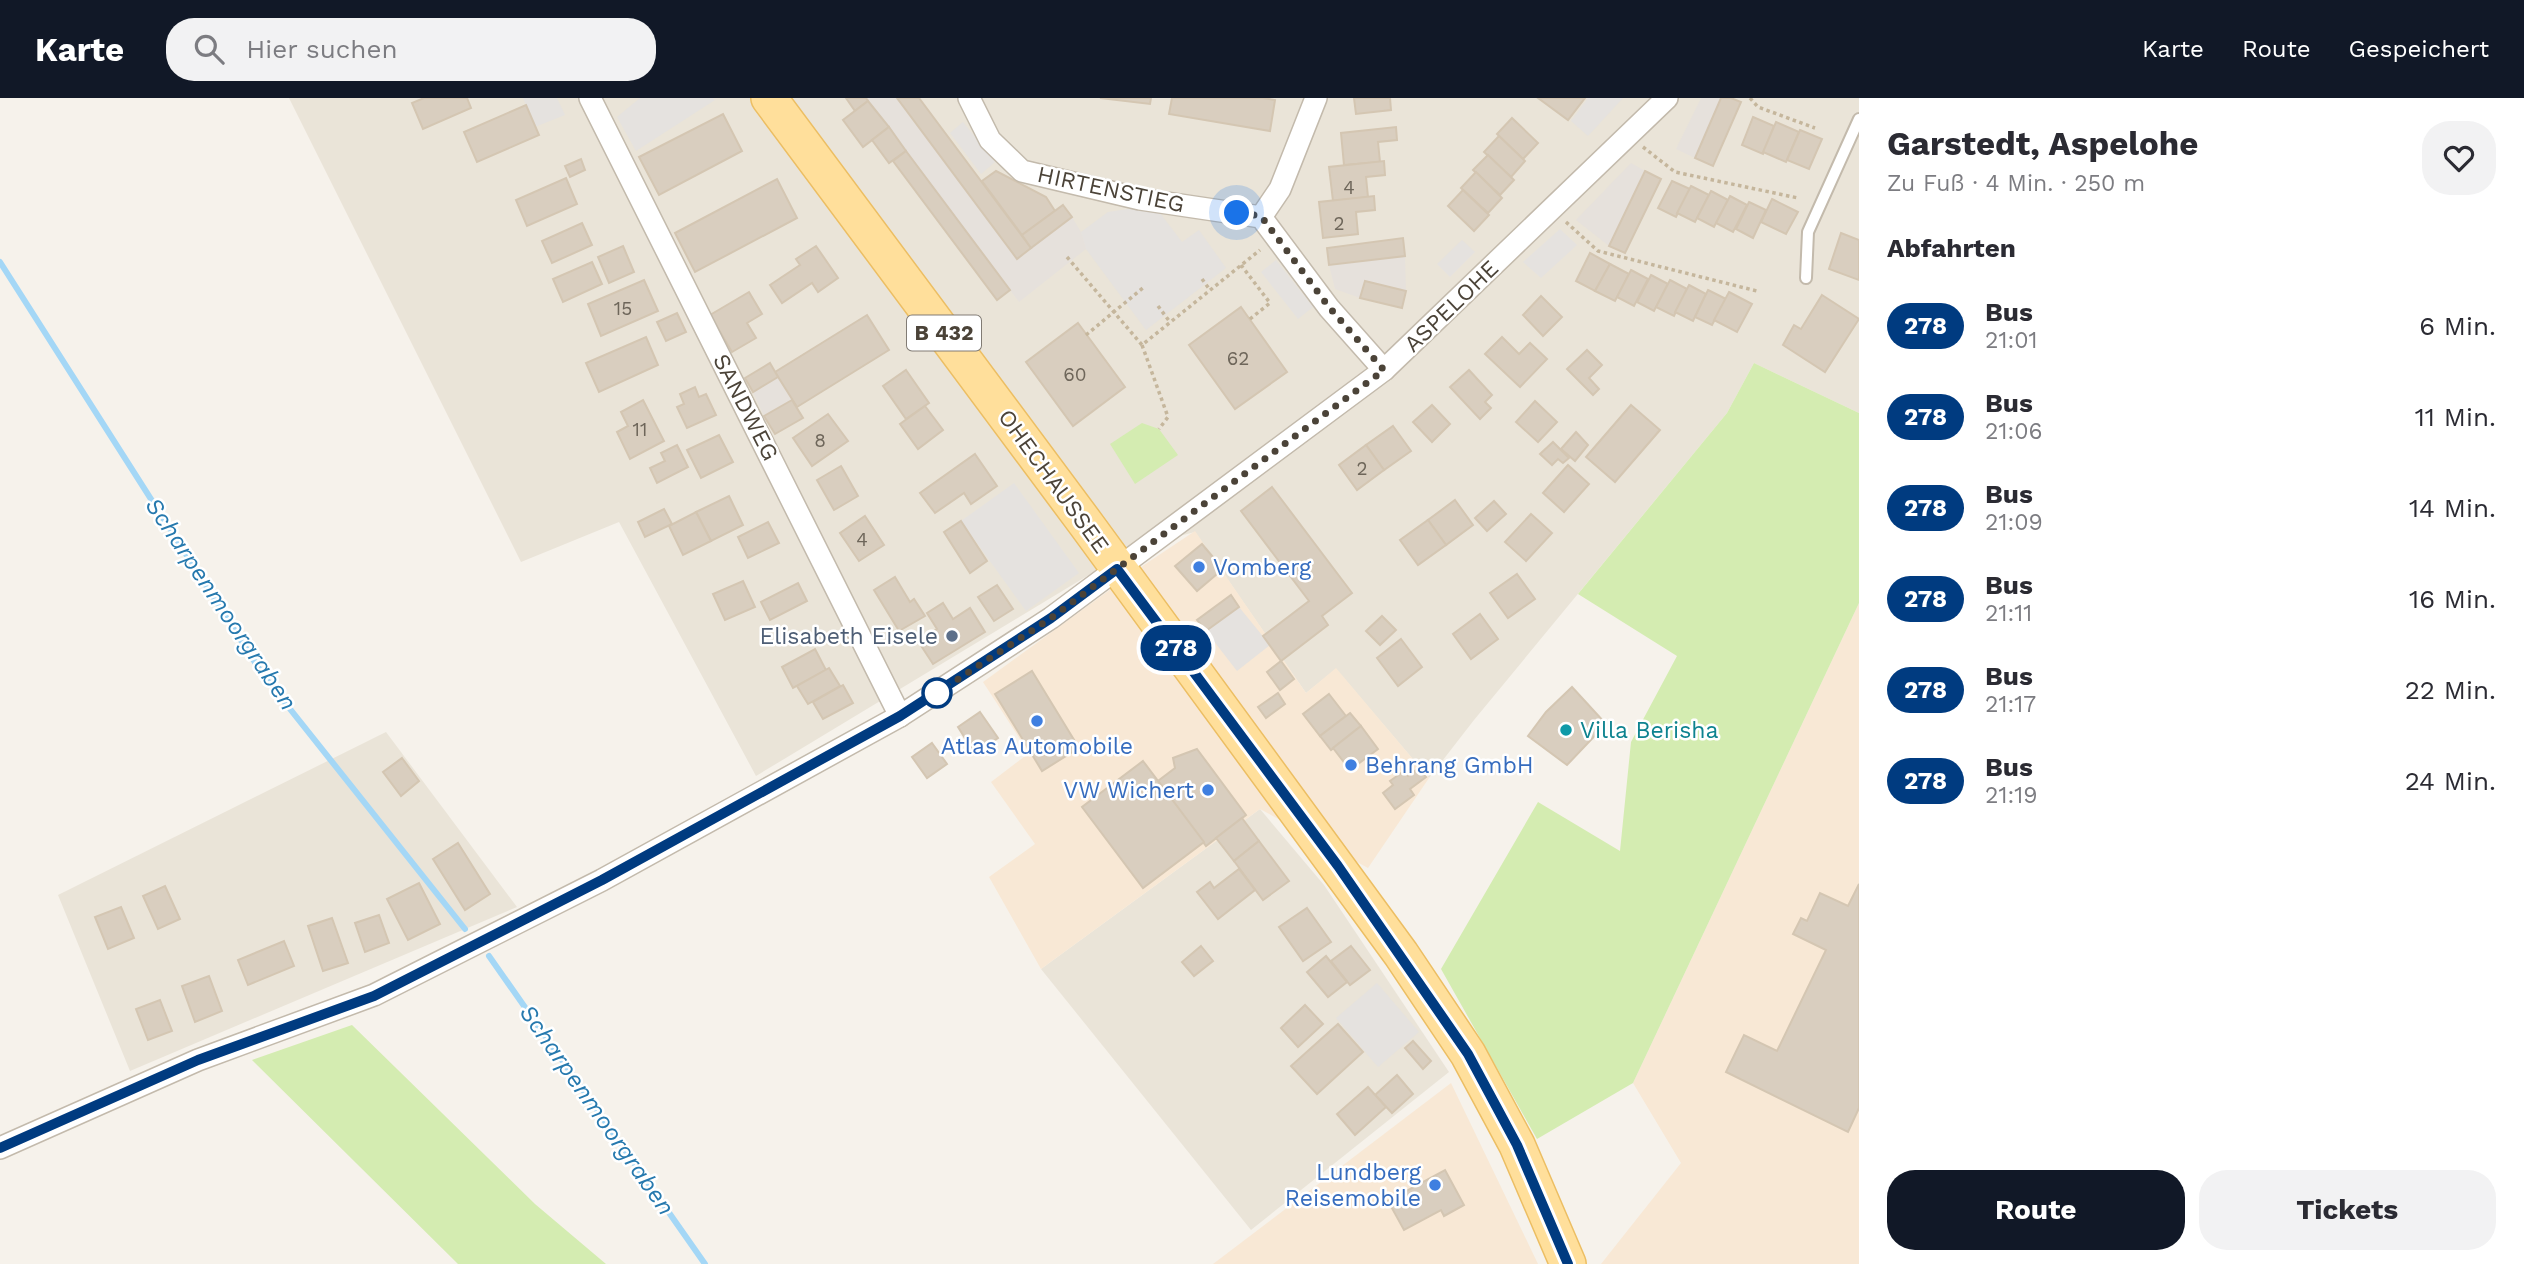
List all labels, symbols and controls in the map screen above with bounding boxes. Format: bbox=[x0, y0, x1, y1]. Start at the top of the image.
search box bbox=[166, 18, 656, 81]
text: Karte bbox=[35, 30, 124, 69]
icon: search bbox=[190, 30, 228, 68]
text: Hier suchen bbox=[246, 34, 398, 64]
text: Karte bbox=[2142, 35, 2204, 63]
text: Route bbox=[2242, 35, 2311, 63]
text: Gespeichert bbox=[2349, 35, 2489, 63]
button: heart bbox=[2422, 121, 2496, 195]
text: Garstedt, Aspelohe bbox=[1887, 124, 2198, 163]
street label: HIRTENSTIEG bbox=[1035, 161, 1187, 218]
text: Zu Fuß · 4 Min. · 250 m bbox=[1887, 170, 2145, 197]
house number: 4 bbox=[1343, 176, 1355, 199]
your location bbox=[1219, 195, 1254, 230]
house number: 2 bbox=[1333, 212, 1345, 235]
text: Abfahrten bbox=[1887, 233, 2016, 263]
street label: ASPELOHE bbox=[1399, 255, 1504, 358]
house number: 15 bbox=[614, 297, 632, 320]
text: Bus bbox=[1985, 297, 2033, 327]
text: 6 Min. bbox=[2419, 311, 2496, 341]
text: 278 bbox=[1904, 312, 1947, 340]
road number: B 432 bbox=[907, 316, 981, 350]
text: 21:01 bbox=[1985, 327, 2037, 354]
house number: 62 bbox=[1227, 347, 1249, 370]
street label: SANDWEG bbox=[707, 349, 784, 465]
house number: 60 bbox=[1063, 363, 1087, 386]
text: Bus bbox=[1985, 388, 2033, 418]
text: 11 Min. bbox=[2415, 402, 2496, 432]
text: 278 bbox=[1904, 403, 1947, 431]
street label: OHECHAUSSEE bbox=[992, 404, 1115, 558]
house number: 11 bbox=[633, 418, 647, 441]
text: 21:06 bbox=[1985, 418, 2042, 445]
house number: 8 bbox=[814, 429, 826, 452]
house number: 2 bbox=[1356, 457, 1368, 480]
text: Bus bbox=[1985, 479, 2033, 509]
water label: Scharpenmoorgraben bbox=[139, 492, 303, 716]
text: 14 Min. bbox=[2409, 493, 2496, 523]
text: 278 bbox=[1904, 494, 1947, 522]
text: 21:09 bbox=[1985, 509, 2043, 536]
house number: 4 bbox=[856, 528, 868, 551]
place label: Vomberg bbox=[1213, 554, 1312, 581]
marker: Vomberg bbox=[1191, 559, 1207, 575]
text: Bus bbox=[1985, 570, 2033, 600]
text: 16 Min. bbox=[2409, 584, 2496, 614]
text: 278 bbox=[1904, 585, 1947, 613]
text: 21:11 bbox=[1985, 600, 2032, 627]
place label: Elisabeth Eisele bbox=[759, 623, 938, 650]
line badge: 278 bbox=[1136, 625, 1216, 671]
marker: Elisabeth Eisele bbox=[944, 628, 960, 644]
text: 278 bbox=[1154, 634, 1198, 662]
text: Bus bbox=[1985, 661, 2033, 691]
text: 22 Min. bbox=[2405, 675, 2496, 705]
text: 278 bbox=[1904, 676, 1947, 704]
unlabelled marker bbox=[922, 678, 952, 708]
text: 21:17 bbox=[1985, 691, 2036, 718]
marker: Atlas Automobile bbox=[1029, 713, 1045, 729]
place label: Villa Berisha bbox=[1580, 717, 1719, 744]
marker: Villa Berisha bbox=[1558, 722, 1574, 738]
place label: Atlas Automobile bbox=[941, 733, 1133, 760]
place label: Behrang GmbH bbox=[1365, 752, 1534, 779]
text: Bus bbox=[1985, 752, 2033, 782]
marker: Behrang GmbH bbox=[1343, 757, 1359, 773]
text: 24 Min. bbox=[2405, 766, 2496, 796]
text: 278 bbox=[1904, 767, 1947, 795]
place label: VW Wichert bbox=[1063, 777, 1194, 804]
marker: VW Wichert bbox=[1200, 782, 1216, 798]
text: 21:19 bbox=[1985, 782, 2037, 809]
water label: Scharpenmoorgraben bbox=[514, 999, 680, 1221]
place label: Lundberg Reisemobile bbox=[1285, 1159, 1422, 1212]
button: Route bbox=[1887, 1170, 2185, 1250]
button: Tickets bbox=[2199, 1170, 2496, 1250]
marker: Lundberg Reisemobile bbox=[1427, 1177, 1443, 1193]

